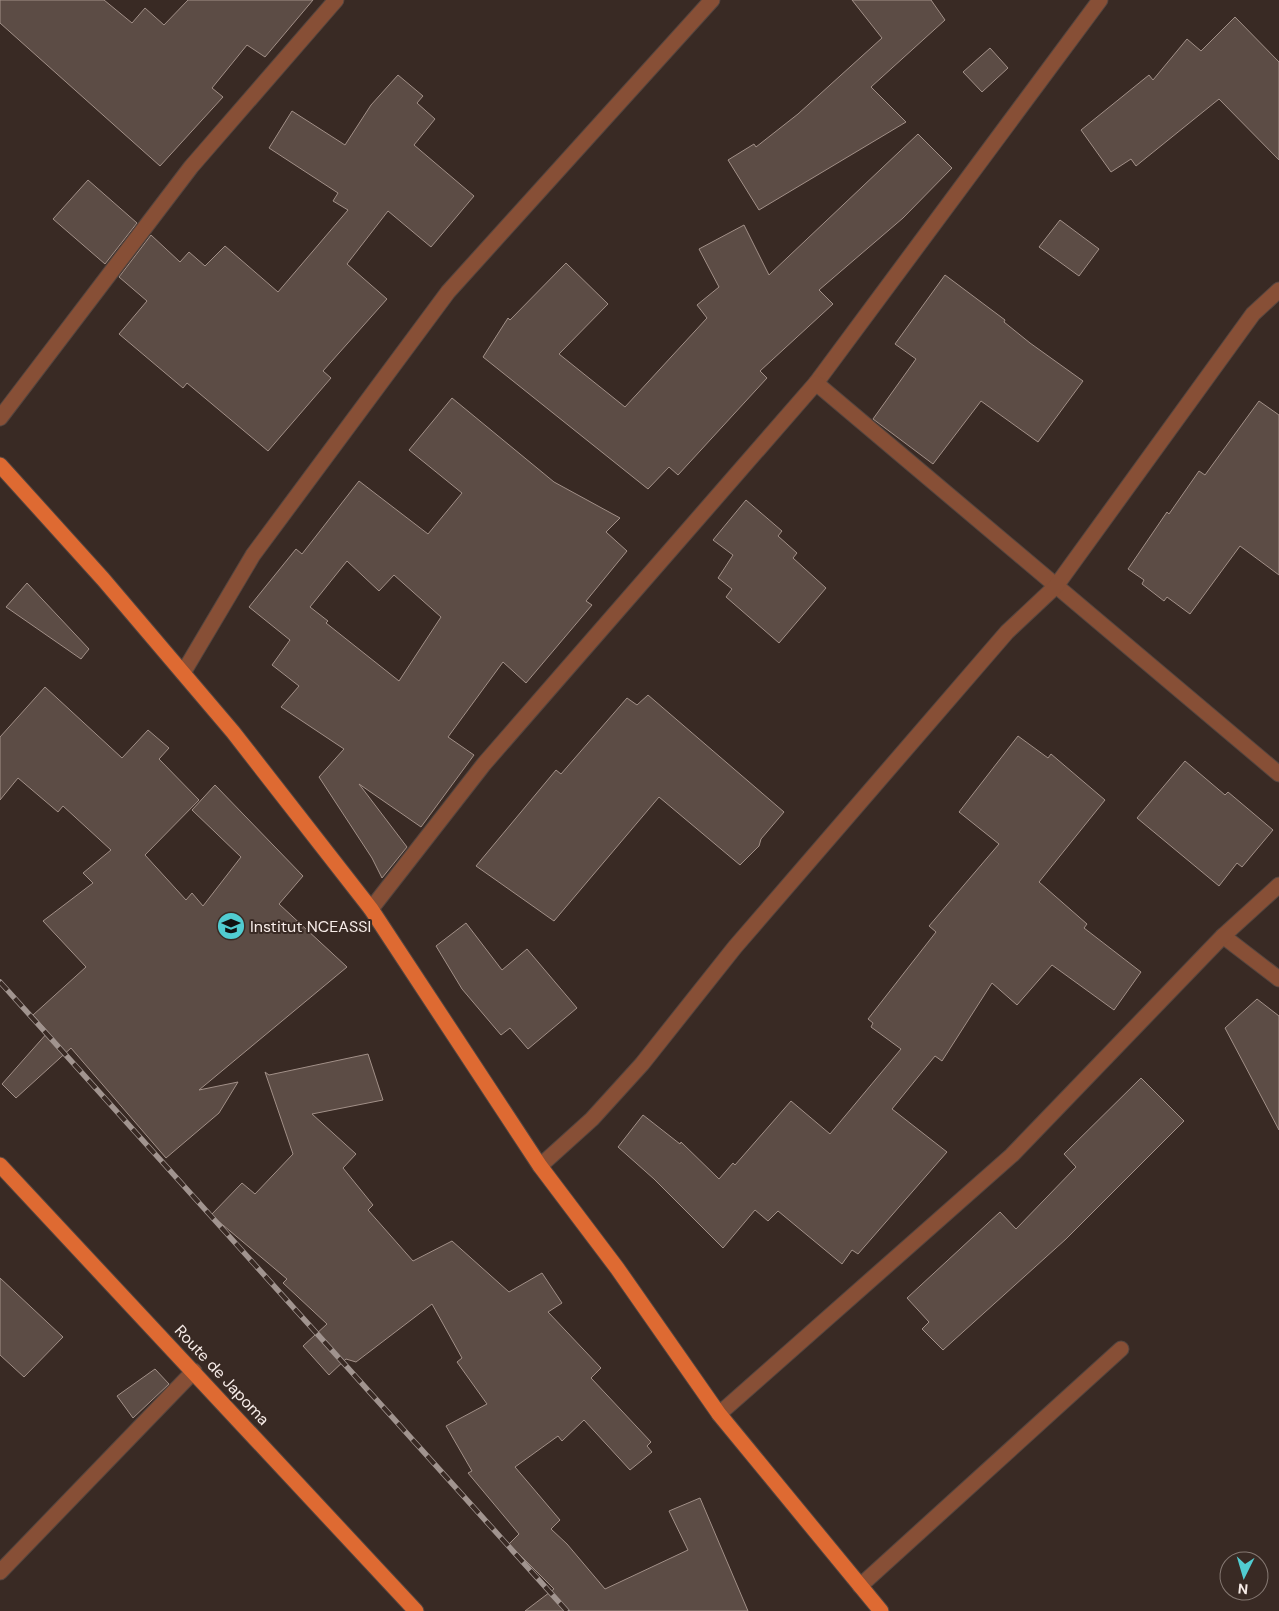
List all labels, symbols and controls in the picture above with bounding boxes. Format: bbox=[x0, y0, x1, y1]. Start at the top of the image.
school or university icon: Institut NCEASSI bbox=[216, 911, 246, 941]
place label: Institut NCEASSI bbox=[250, 916, 371, 937]
street label: Route de Japoma bbox=[170, 1320, 274, 1430]
north arrow bbox=[1219, 1551, 1269, 1601]
text: N bbox=[1237, 1580, 1249, 1598]

